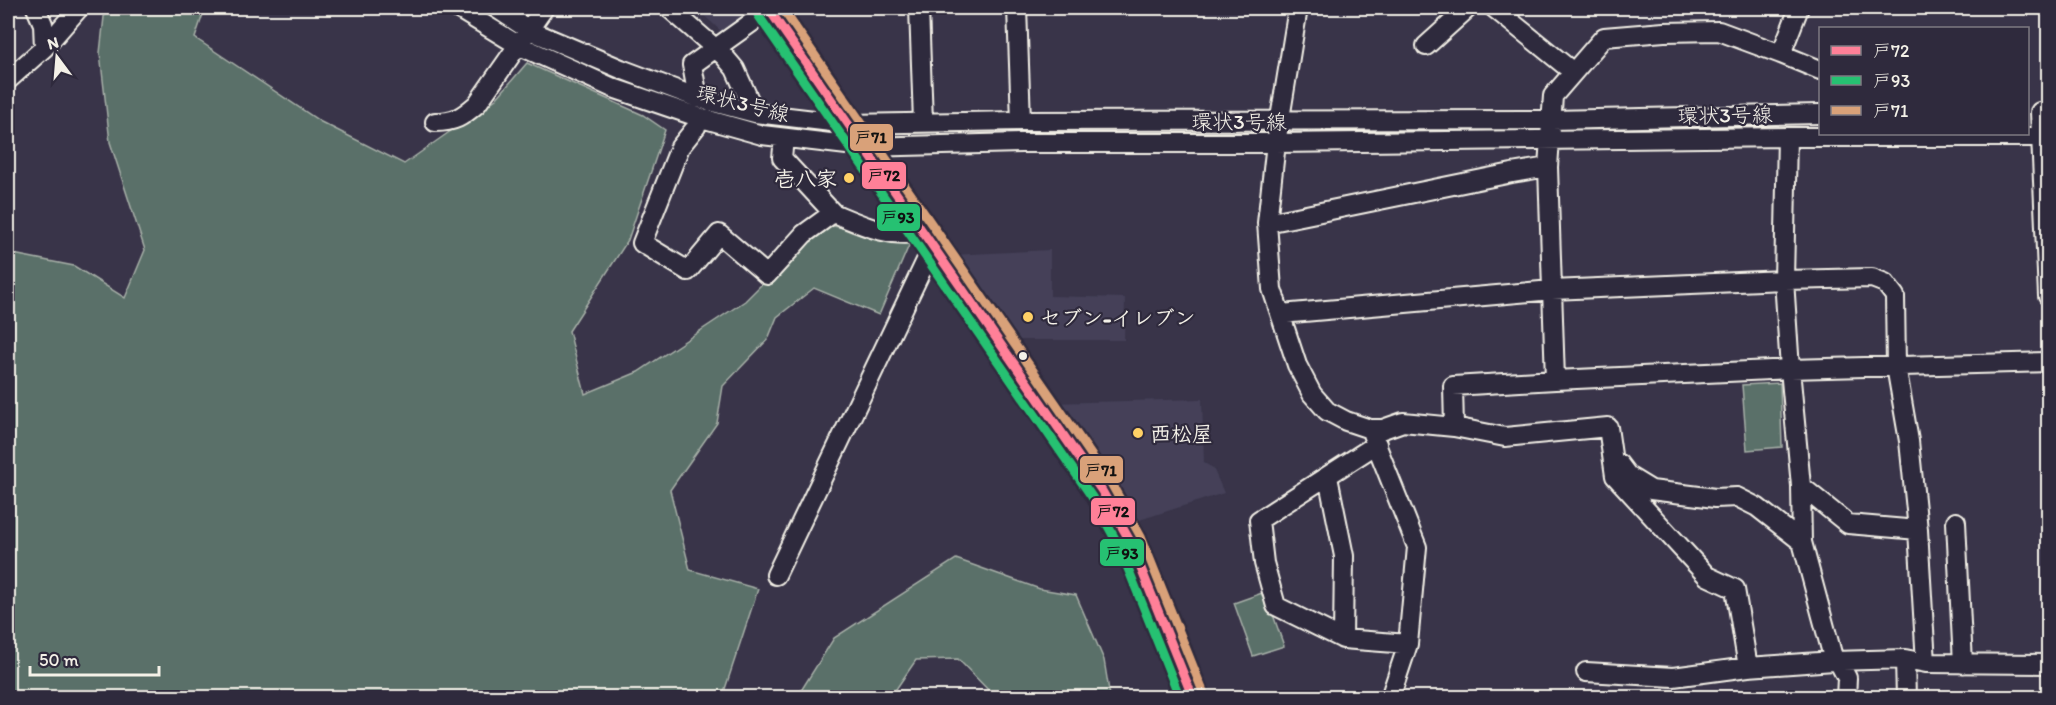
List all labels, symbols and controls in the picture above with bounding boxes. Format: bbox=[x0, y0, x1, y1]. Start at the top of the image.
north arrow bbox=[27, 27, 87, 87]
legend bbox=[1819, 27, 2029, 135]
text: N bbox=[45, 32, 61, 54]
text: 戸72 bbox=[1873, 40, 1910, 62]
text: 戸93 bbox=[1873, 70, 1910, 92]
street label: 環状3号線 bbox=[694, 79, 792, 127]
text: 戸71 bbox=[1873, 100, 1908, 122]
street label: 環状3号線 bbox=[1677, 102, 1773, 128]
street label: 環状3号線 bbox=[1191, 109, 1287, 134]
line badge: 戸71 bbox=[849, 123, 894, 152]
text: 戸71 bbox=[855, 128, 887, 147]
line badge: 戸72 bbox=[861, 161, 907, 190]
place label: 壱八家 bbox=[774, 166, 837, 191]
text: 戸72 bbox=[868, 166, 901, 185]
marker: 壱八家 bbox=[842, 171, 856, 185]
line badge: 戸93 bbox=[876, 203, 921, 232]
text: 戸93 bbox=[881, 208, 915, 227]
place label: セブン-イレブン bbox=[1040, 305, 1195, 330]
marker: セブン-イレブン bbox=[1021, 310, 1035, 324]
unlabelled marker bbox=[1017, 350, 1029, 362]
place label: 西松屋 bbox=[1150, 421, 1213, 446]
marker: 西松屋 bbox=[1131, 426, 1145, 440]
line badge: 戸71 bbox=[1079, 455, 1124, 484]
text: 戸71 bbox=[1085, 461, 1117, 480]
line badge: 戸72 bbox=[1090, 497, 1136, 526]
text: 戸72 bbox=[1097, 502, 1130, 521]
line badge: 戸93 bbox=[1099, 538, 1145, 567]
text: 戸93 bbox=[1105, 544, 1139, 563]
scale bar bbox=[30, 639, 159, 677]
text: 50 m bbox=[39, 649, 79, 671]

